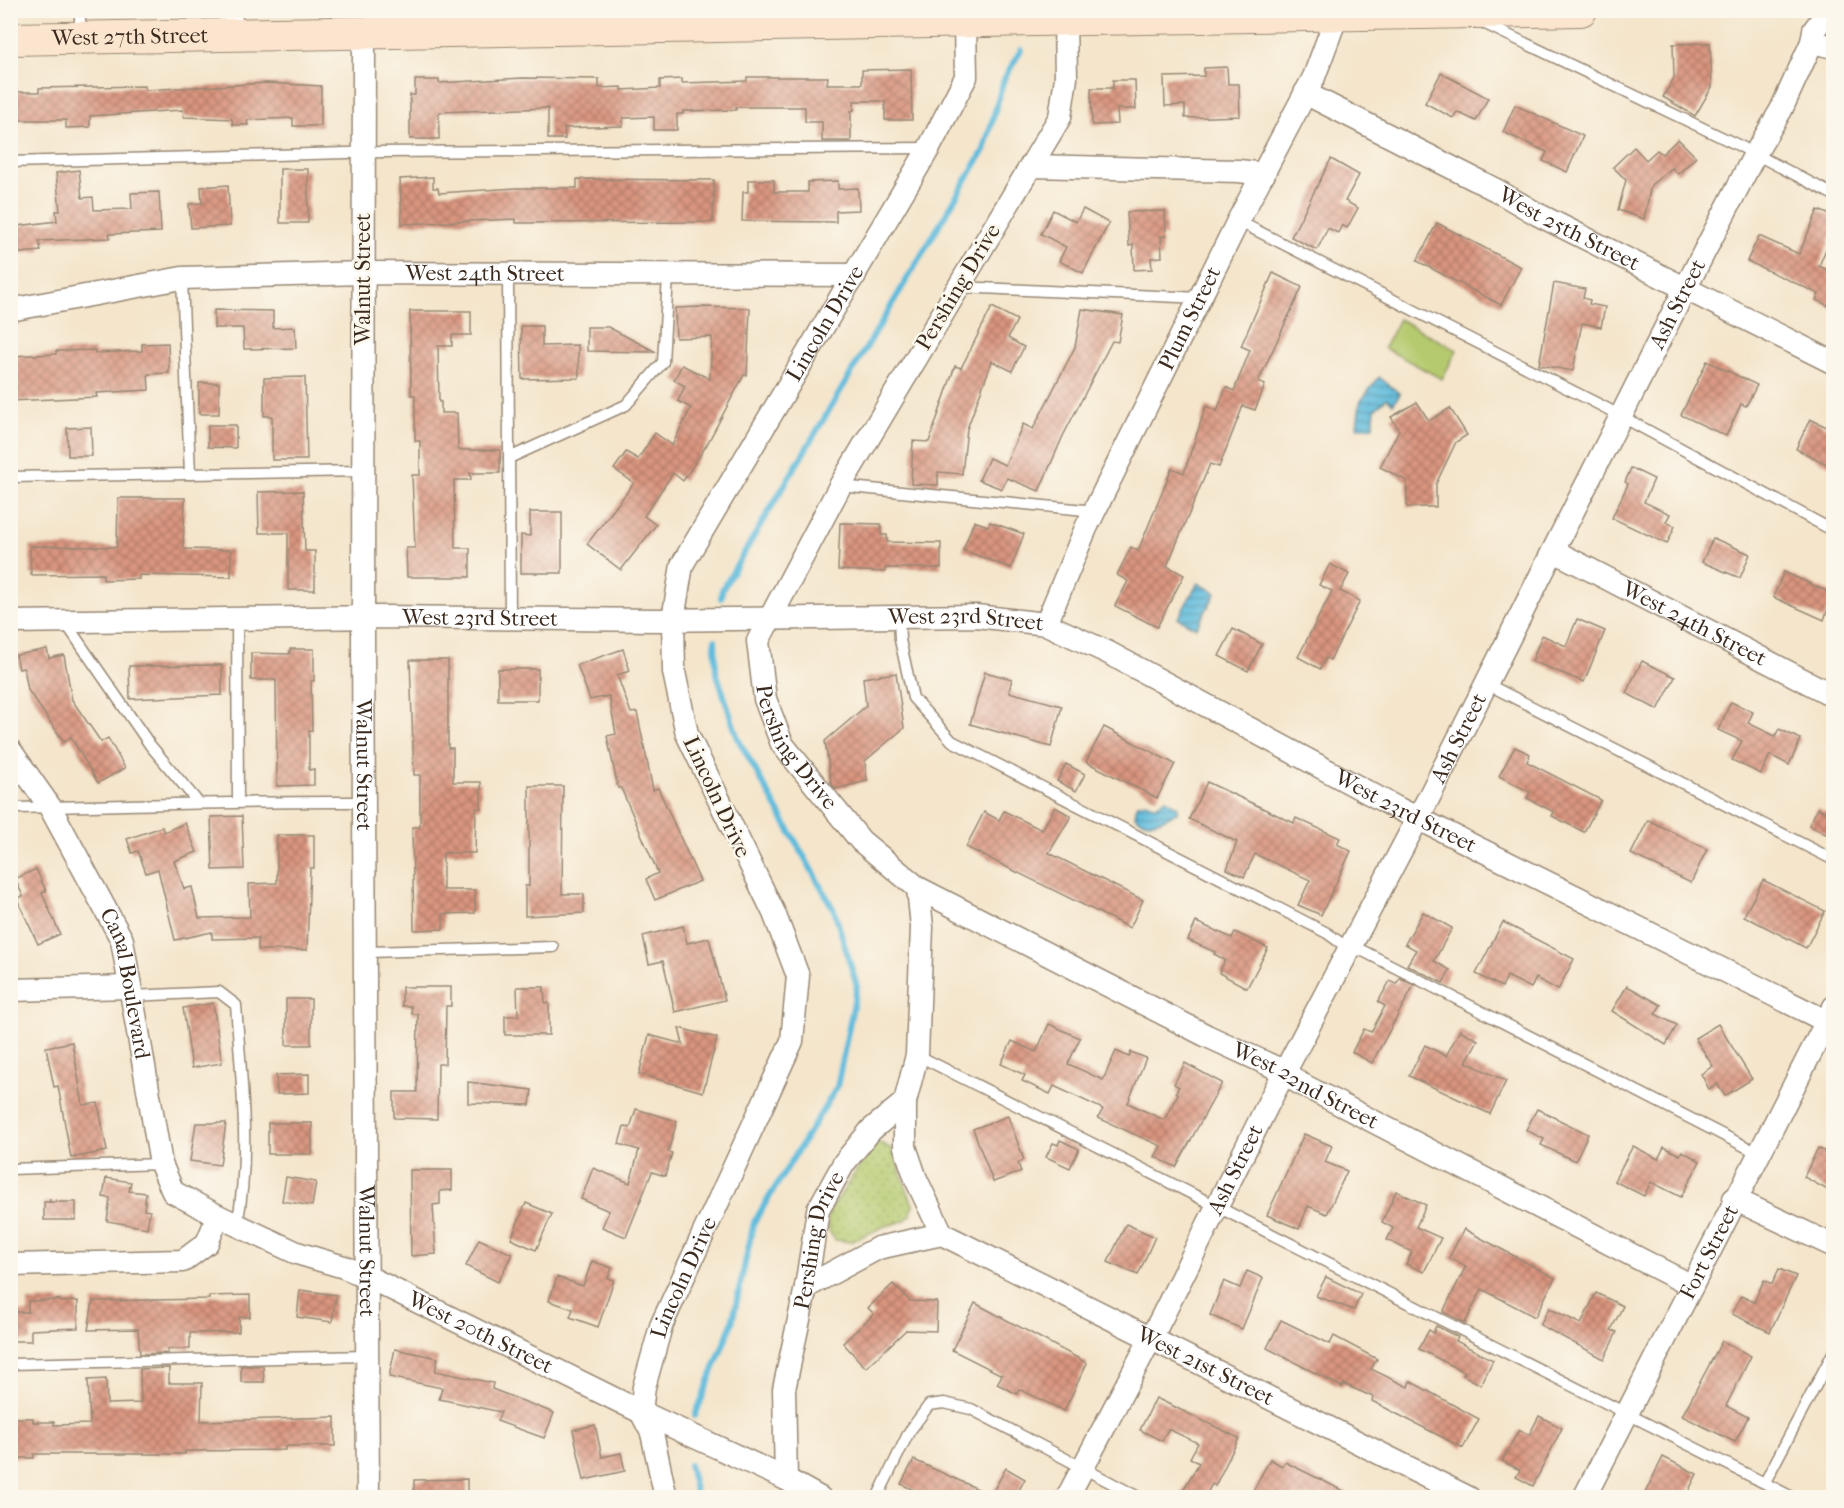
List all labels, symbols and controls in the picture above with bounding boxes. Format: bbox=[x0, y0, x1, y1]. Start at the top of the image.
street label: West 27th Street bbox=[50, 22, 209, 51]
street label: West 25th Street bbox=[1493, 181, 1644, 276]
street label: Walnut Street bbox=[350, 213, 376, 346]
street label: Pershing Drive bbox=[910, 219, 1006, 355]
street label: Ash Street bbox=[1643, 255, 1711, 354]
street label: West 24th Street bbox=[404, 260, 565, 287]
street label: Lincoln Drive bbox=[781, 261, 870, 386]
street label: Plum Street bbox=[1153, 262, 1227, 375]
street label: West 24th Street bbox=[1617, 575, 1771, 672]
street label: West 23rd Street bbox=[887, 603, 1045, 637]
street label: West 23rd Street bbox=[401, 604, 558, 632]
street label: Pershing Drive bbox=[750, 683, 843, 815]
street label: Ash Street bbox=[1425, 689, 1492, 788]
street label: Walnut Street bbox=[350, 698, 377, 831]
street label: Lincoln Drive bbox=[678, 732, 756, 862]
street label: West 23rd Street bbox=[1329, 763, 1481, 858]
street label: Canal Boulevard bbox=[94, 904, 156, 1062]
street label: West 22nd Street bbox=[1227, 1036, 1383, 1135]
street label: Ash Street bbox=[1202, 1120, 1269, 1220]
street label: Pershing Drive bbox=[788, 1167, 850, 1312]
street label: Walnut Street bbox=[353, 1184, 380, 1317]
street label: Fort Street bbox=[1674, 1200, 1744, 1304]
street label: Lincoln Drive bbox=[645, 1213, 722, 1341]
street label: West 20th Street bbox=[403, 1285, 557, 1379]
street label: West 21st Street bbox=[1132, 1320, 1278, 1411]

